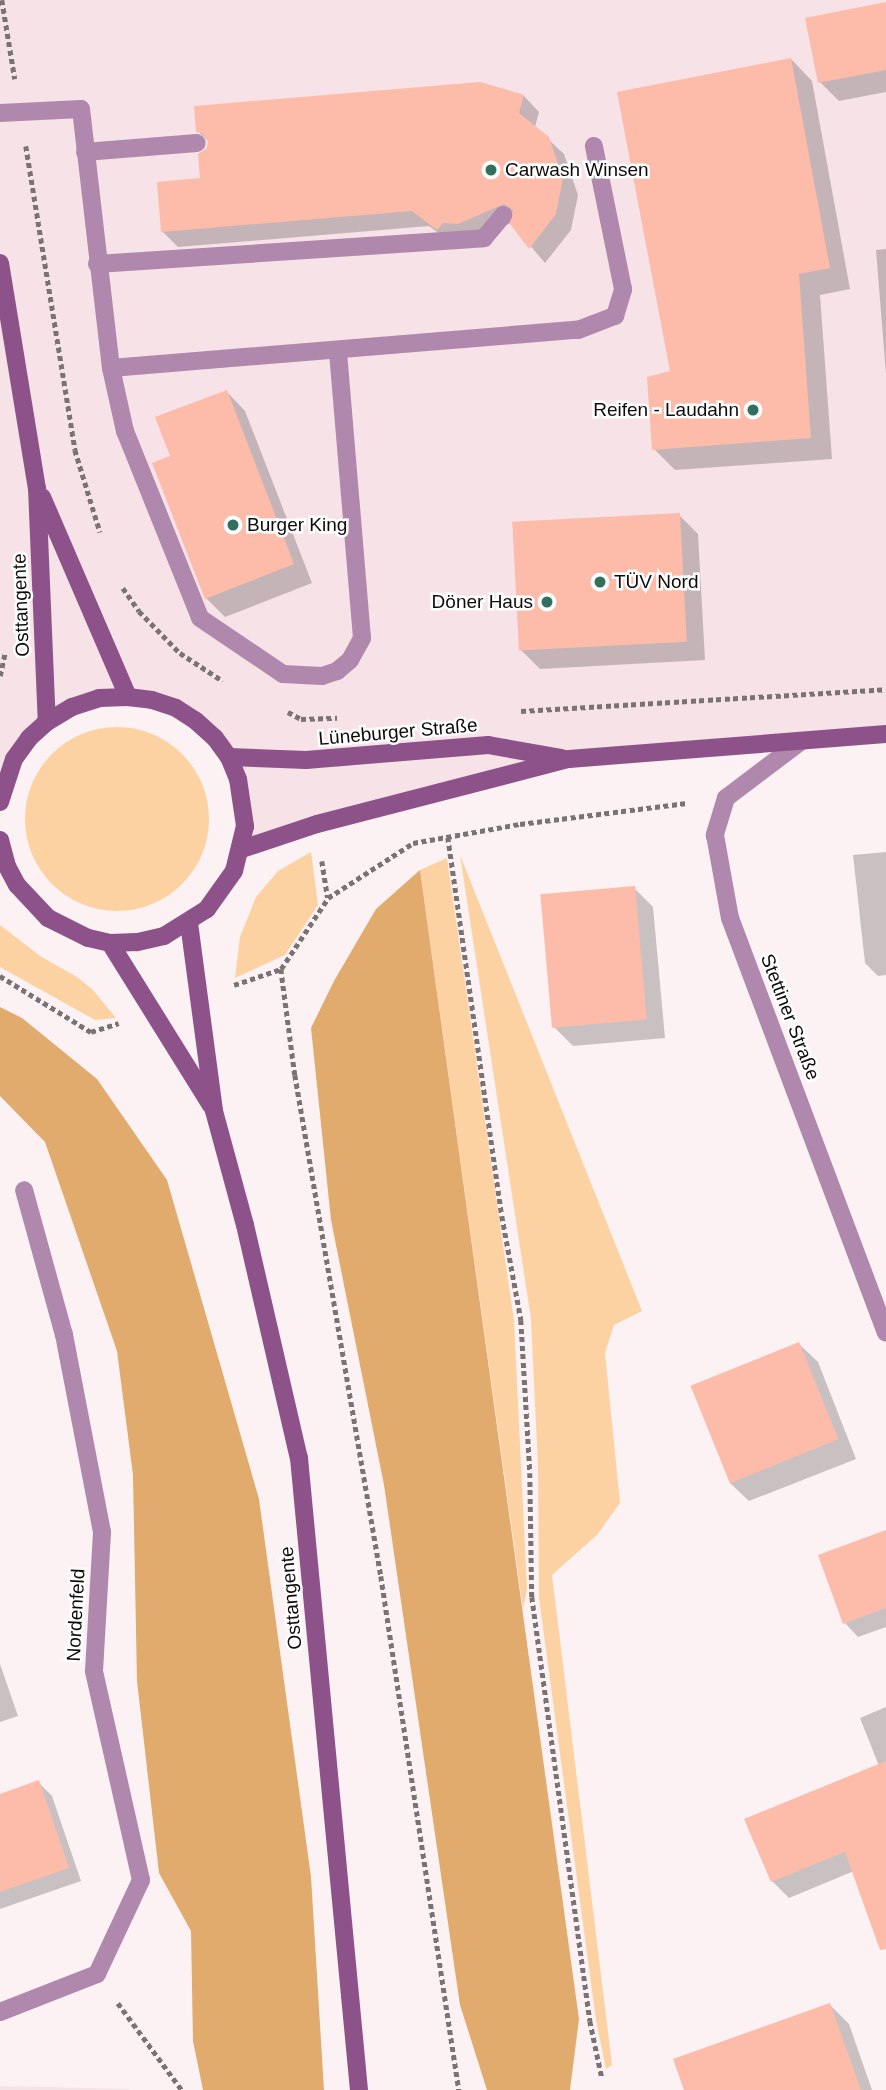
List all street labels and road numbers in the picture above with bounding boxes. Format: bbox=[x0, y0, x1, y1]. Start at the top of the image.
street label: Osttangente bbox=[8, 553, 34, 657]
street label: Lüneburger Straße bbox=[318, 714, 478, 750]
street label: Stettiner Straße bbox=[756, 951, 824, 1083]
street label: Osttangente bbox=[275, 1545, 307, 1651]
street label: Nordenfeld bbox=[62, 1568, 90, 1662]

